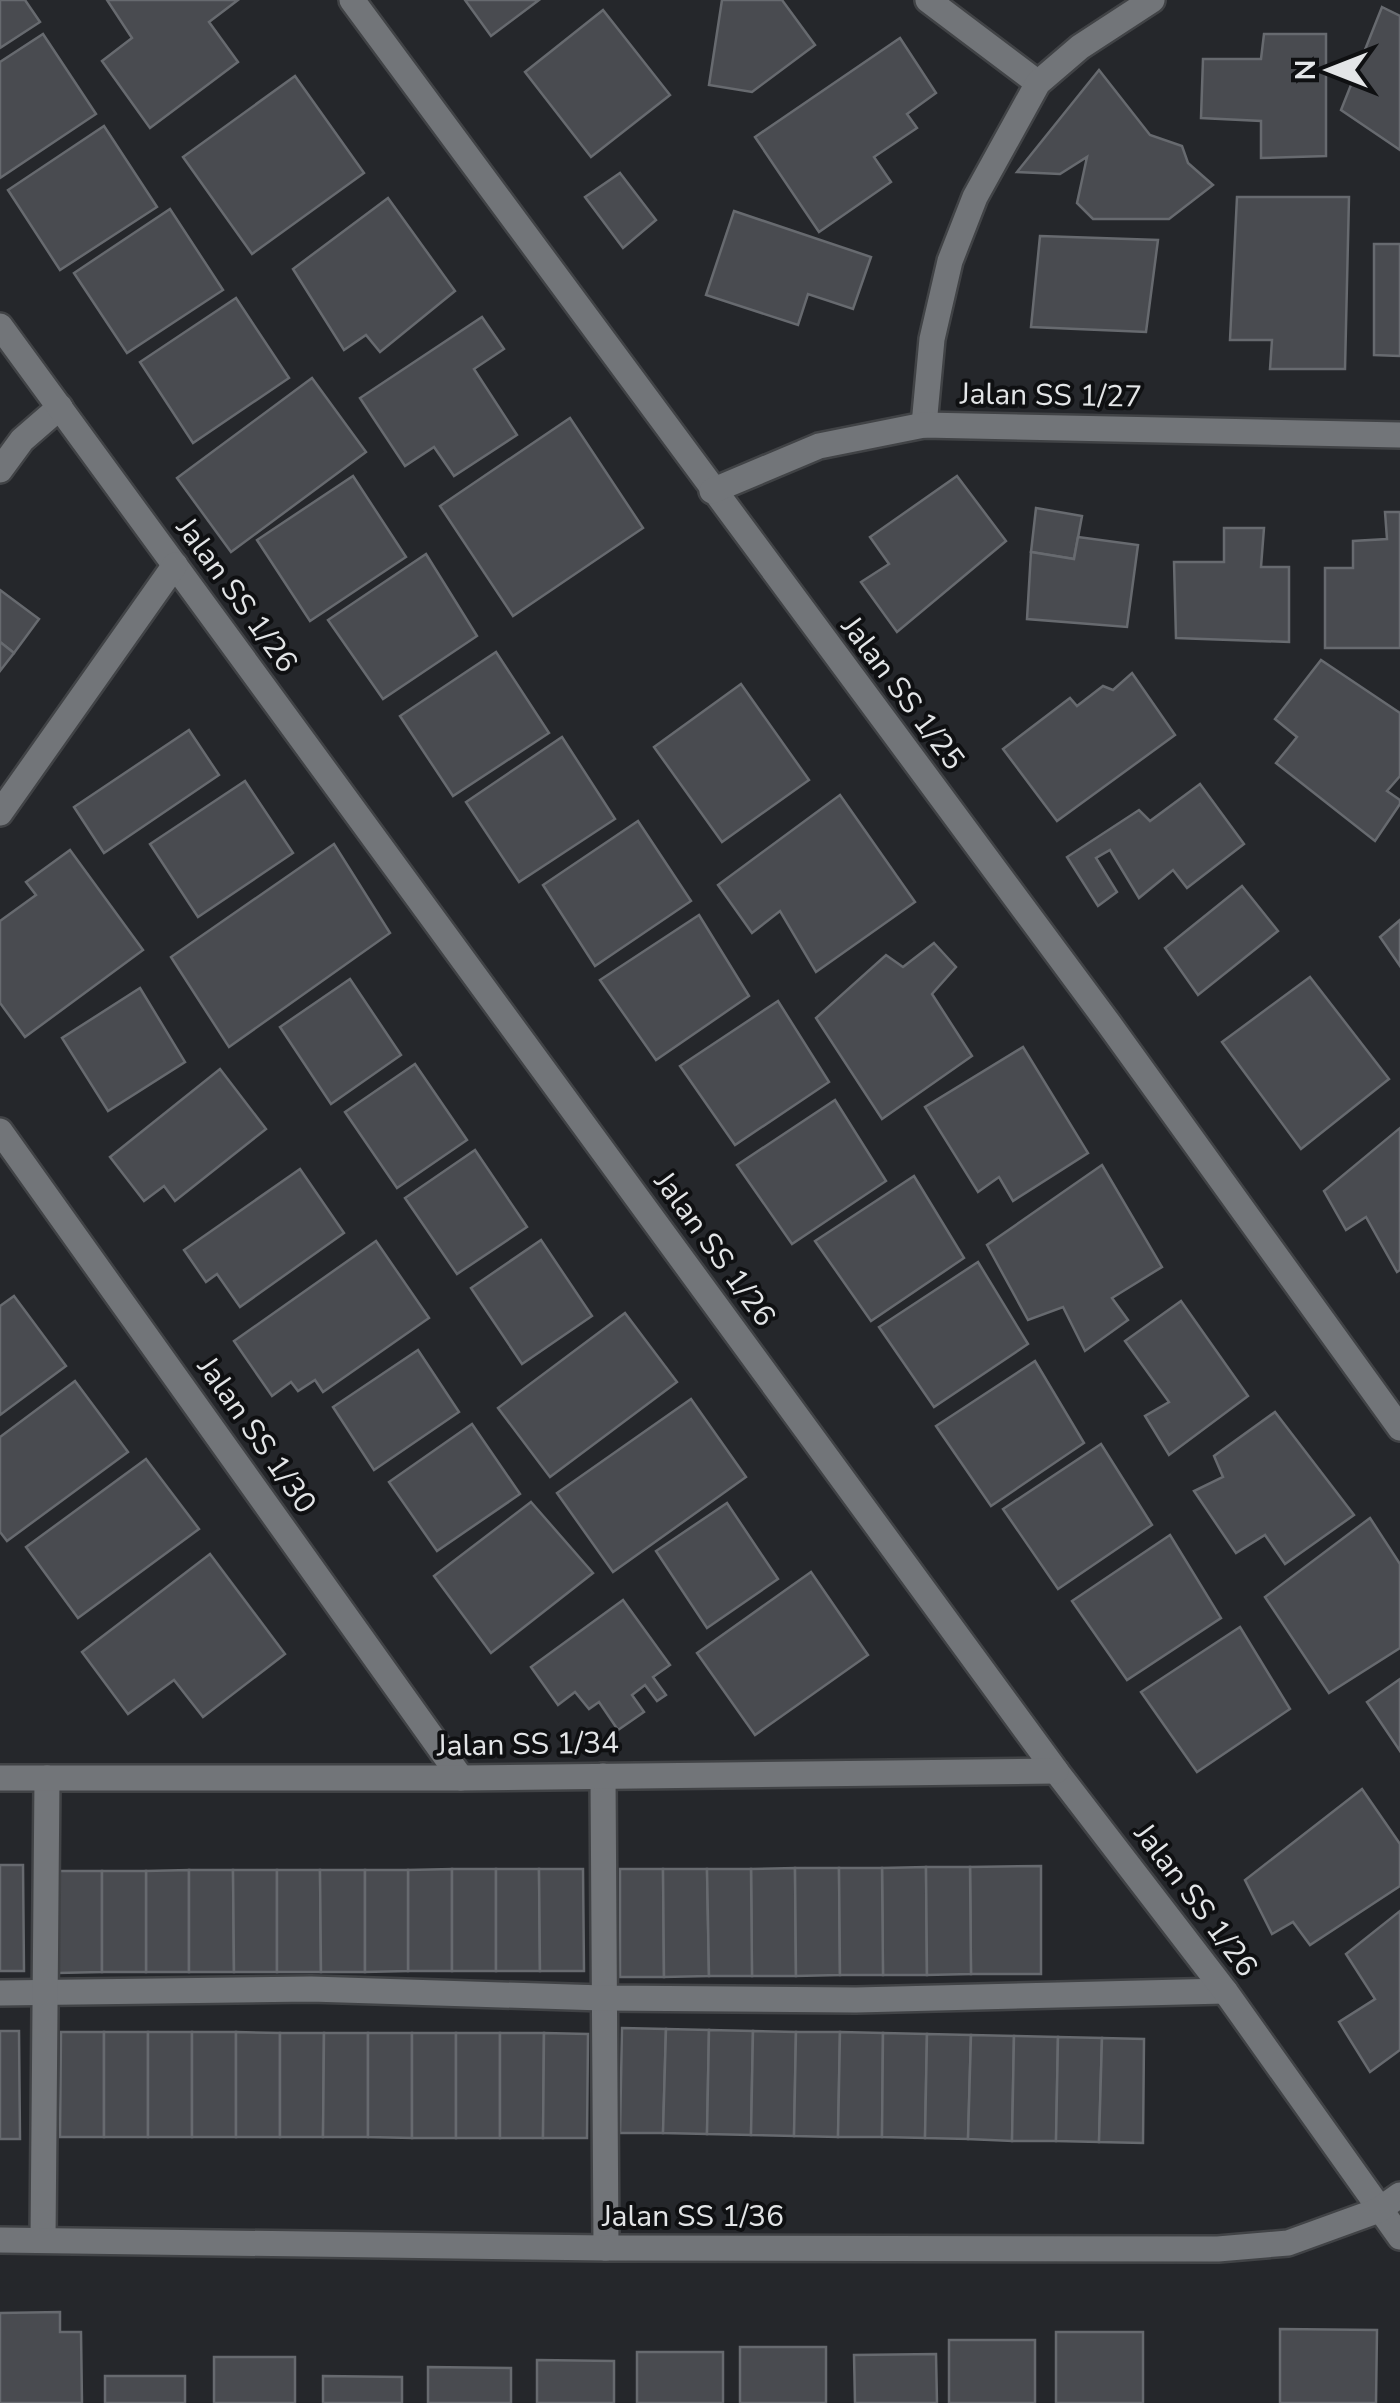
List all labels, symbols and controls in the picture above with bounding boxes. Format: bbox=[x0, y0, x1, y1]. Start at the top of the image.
north arrow bbox=[1280, 20, 1380, 120]
text: N bbox=[1287, 60, 1325, 80]
street label: Jalan SS 1/27 bbox=[959, 373, 1142, 418]
street label: Jalan SS 1/26 bbox=[166, 509, 307, 681]
street label: Jalan SS 1/25 bbox=[831, 607, 974, 778]
street label: Jalan SS 1/26 bbox=[644, 1163, 785, 1335]
street label: Jalan SS 1/30 bbox=[187, 1348, 326, 1522]
street label: Jalan SS 1/34 bbox=[436, 1722, 619, 1767]
street label: Jalan SS 1/26 bbox=[1124, 1814, 1267, 1985]
street label: Jalan SS 1/36 bbox=[601, 2196, 784, 2237]

